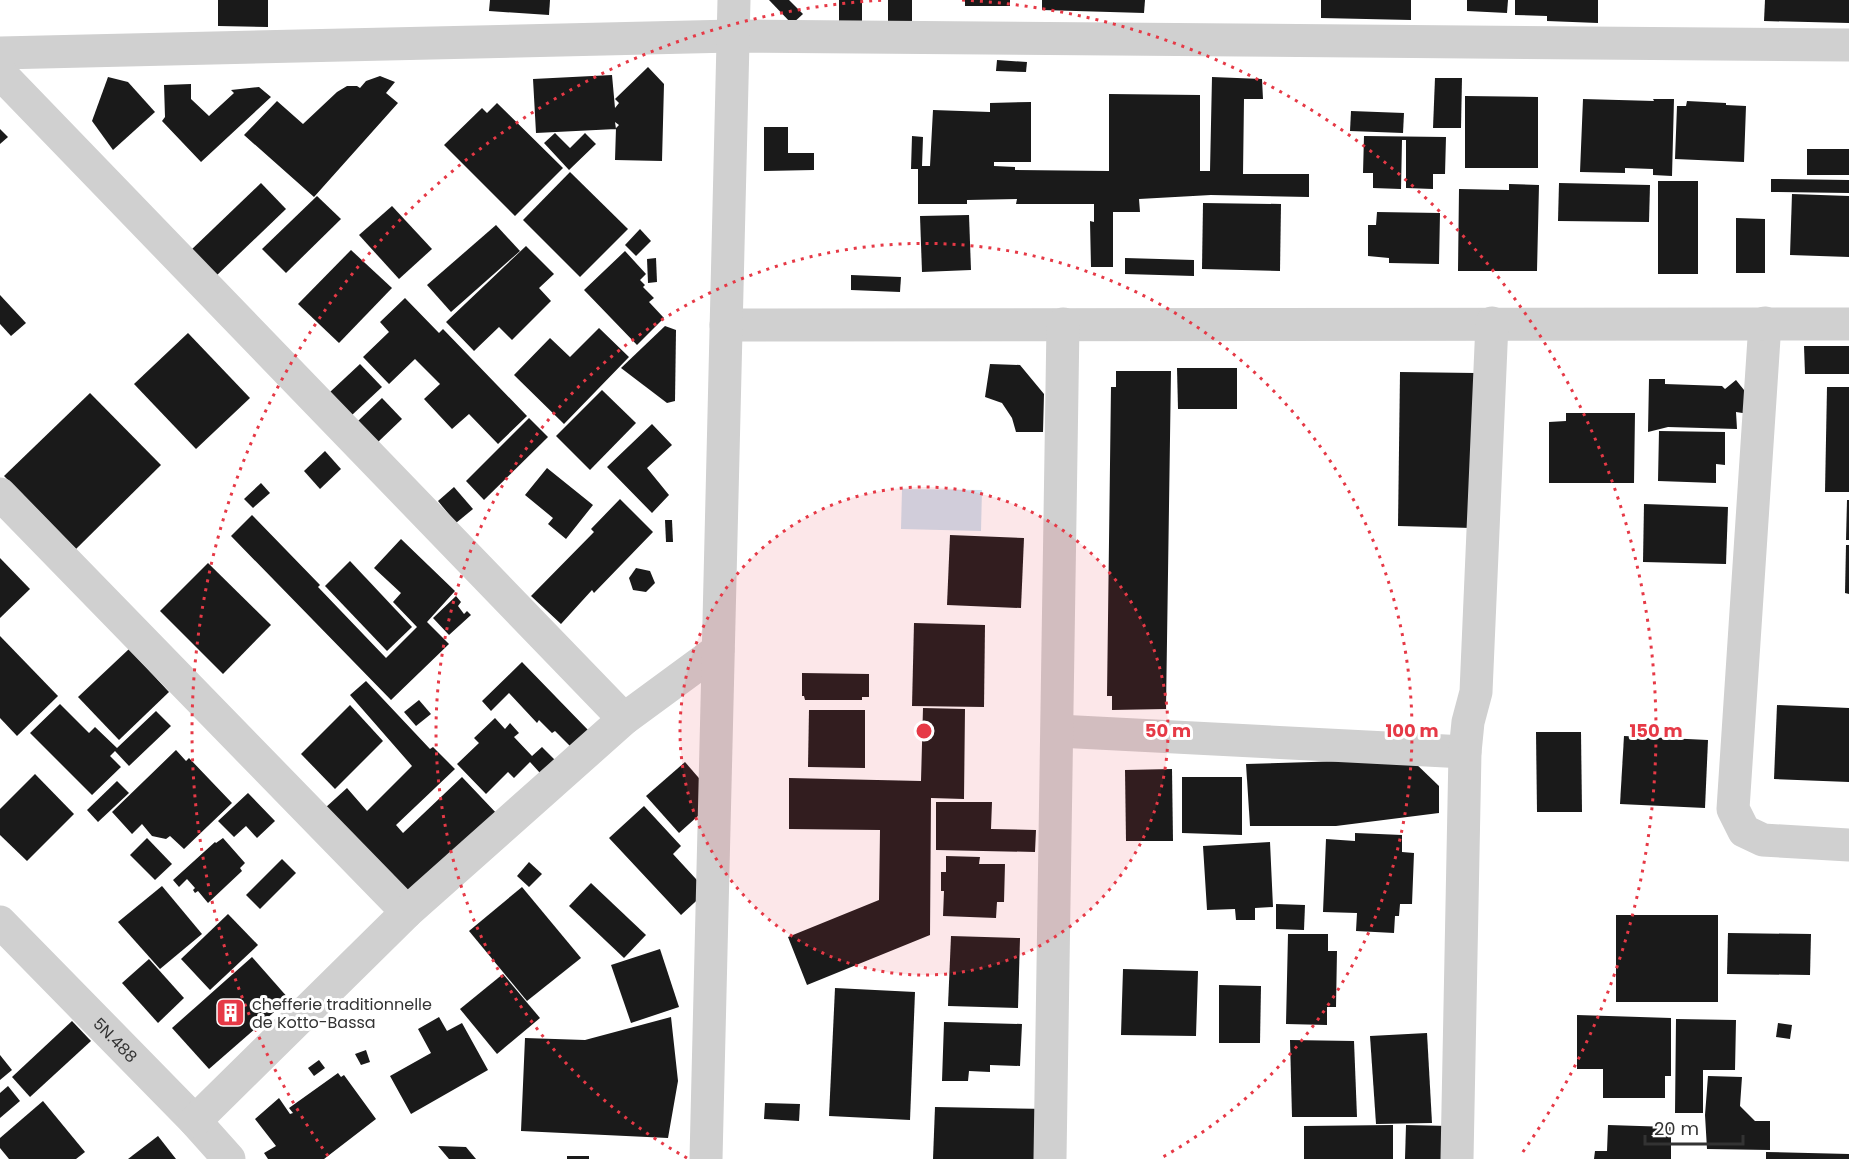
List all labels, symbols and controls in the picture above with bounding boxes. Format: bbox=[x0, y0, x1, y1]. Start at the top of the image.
text: 50 m bbox=[1145, 718, 1191, 743]
text: 100 m bbox=[1385, 718, 1439, 743]
text: 150 m bbox=[1629, 718, 1683, 743]
centre of rings bbox=[914, 721, 934, 741]
place label: chefferie traditionnelle de Kotto-Bassa bbox=[252, 993, 432, 1034]
building icon: chefferie traditionnelle de Kotto-Bassa bbox=[215, 997, 247, 1029]
street label: 5N.488 bbox=[88, 1012, 143, 1068]
scale bar bbox=[1645, 1108, 1742, 1146]
text: 20 m bbox=[1654, 1116, 1699, 1141]

